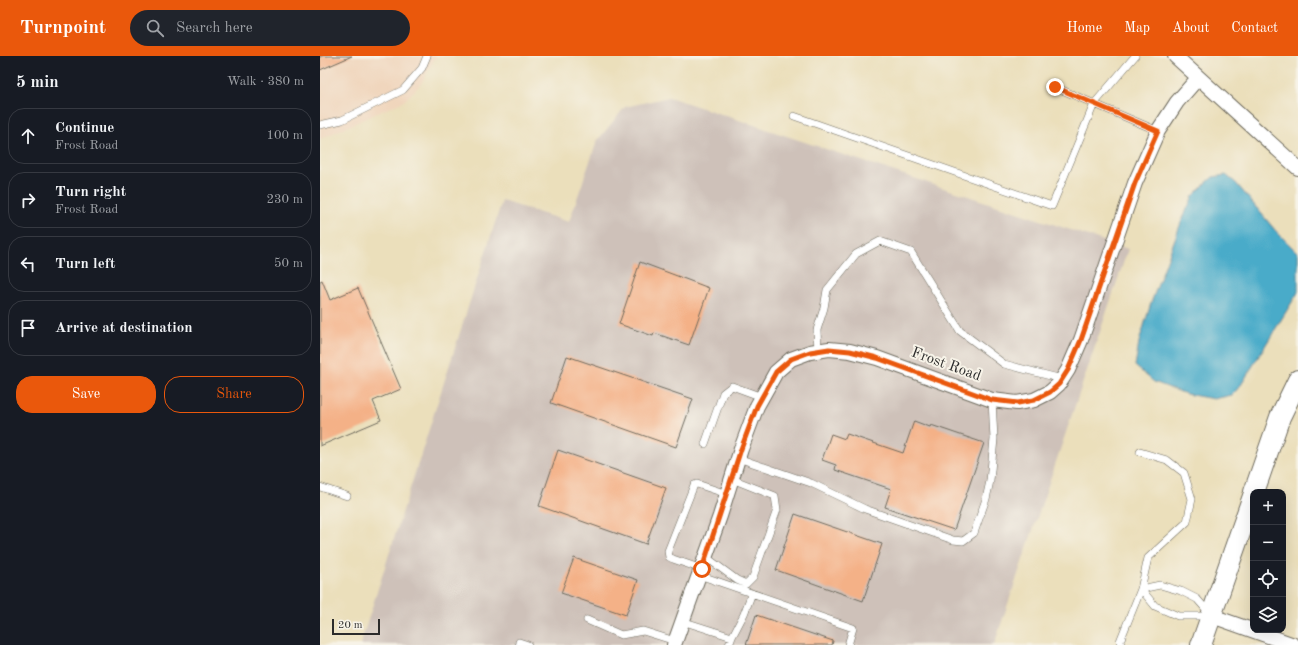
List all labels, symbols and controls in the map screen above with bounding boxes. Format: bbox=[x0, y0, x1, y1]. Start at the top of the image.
search box bbox=[130, 10, 410, 46]
icon: search bbox=[144, 17, 166, 39]
text: Turnpoint bbox=[20, 19, 106, 38]
text: Search here bbox=[176, 21, 253, 36]
text: Home bbox=[1067, 21, 1102, 35]
text: Map bbox=[1124, 21, 1150, 35]
text: About bbox=[1172, 21, 1209, 35]
text: Contact bbox=[1231, 21, 1278, 35]
text: 5 min bbox=[16, 74, 59, 91]
text: Walk · 380 m bbox=[227, 75, 304, 88]
route end bbox=[1046, 78, 1064, 96]
text: Continue bbox=[55, 121, 114, 136]
icon: ahead bbox=[17, 125, 39, 147]
text: 100 m bbox=[266, 129, 303, 142]
text: Frost Road bbox=[55, 139, 118, 152]
text: Turn right bbox=[55, 185, 126, 200]
icon: right bbox=[17, 189, 39, 211]
text: 230 m bbox=[266, 193, 303, 206]
text: Frost Road bbox=[55, 203, 118, 216]
icon: left bbox=[17, 253, 39, 275]
text: Turn left bbox=[55, 257, 115, 272]
text: 50 m bbox=[274, 257, 303, 270]
icon: arrive bbox=[17, 317, 39, 339]
text: Arrive at destination bbox=[55, 321, 193, 336]
street label: Frost Road bbox=[909, 345, 983, 385]
button: Save bbox=[16, 376, 156, 413]
button: Share bbox=[164, 376, 304, 413]
map controls bbox=[1250, 489, 1286, 633]
button: + bbox=[1250, 489, 1286, 525]
button: − bbox=[1250, 525, 1286, 561]
route start bbox=[693, 560, 711, 578]
button: locate bbox=[1250, 561, 1286, 597]
button: layers bbox=[1250, 597, 1286, 633]
scale bar bbox=[332, 617, 380, 636]
text: 20 m bbox=[338, 620, 363, 631]

